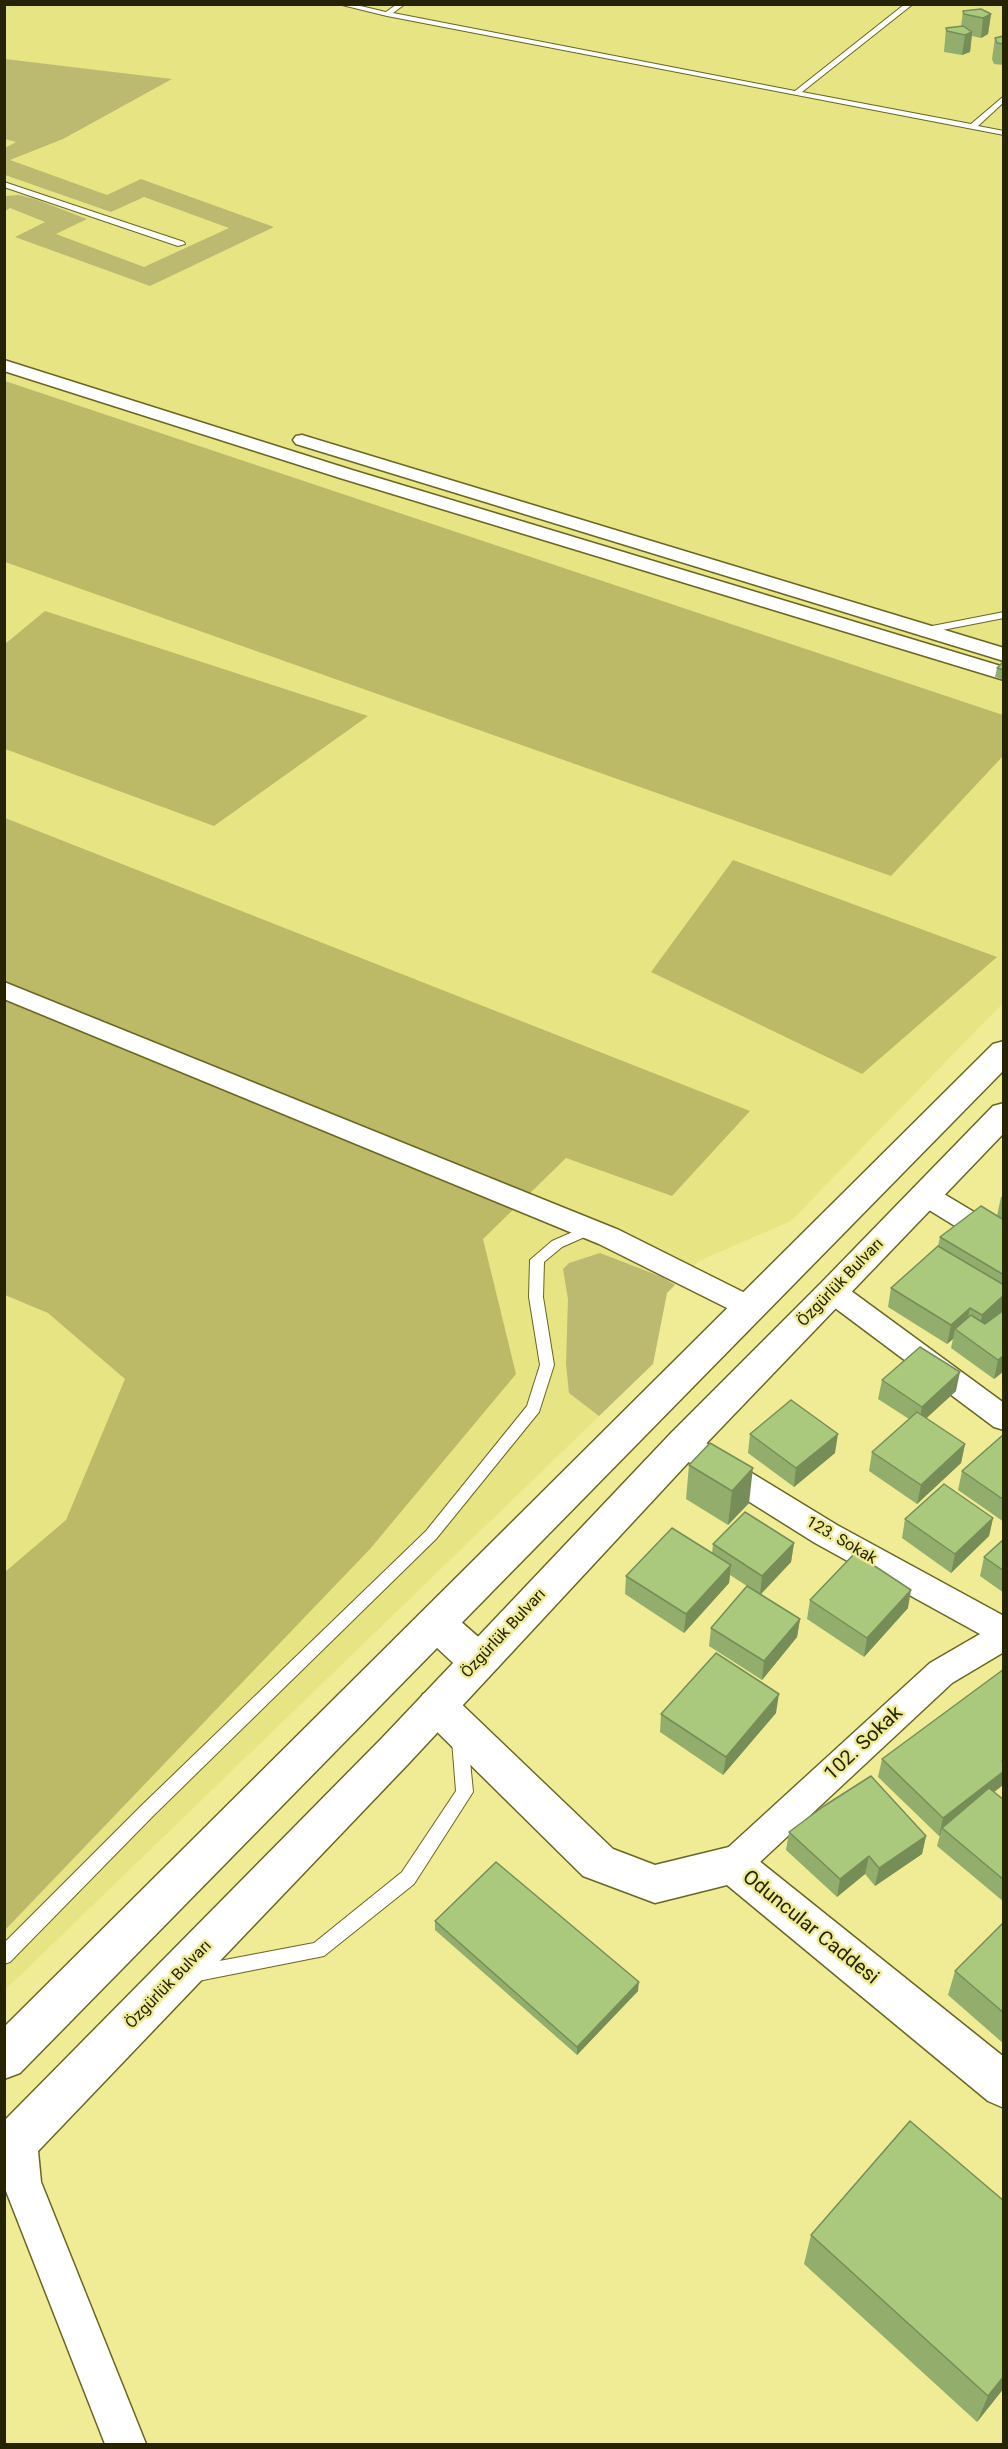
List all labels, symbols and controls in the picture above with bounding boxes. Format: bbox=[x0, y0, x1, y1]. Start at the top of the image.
street label: Özgürlük Bulvarı bbox=[794, 1235, 888, 1331]
street label: 123. Sokak bbox=[802, 1513, 880, 1569]
street label: Özgürlük Bulvarı bbox=[458, 1585, 550, 1683]
street label: 102. Sokak bbox=[820, 1702, 908, 1786]
street label: Oduncular Caddesi bbox=[737, 1866, 883, 1990]
street label: Özgürlük Bulvarı bbox=[122, 1937, 216, 2033]

